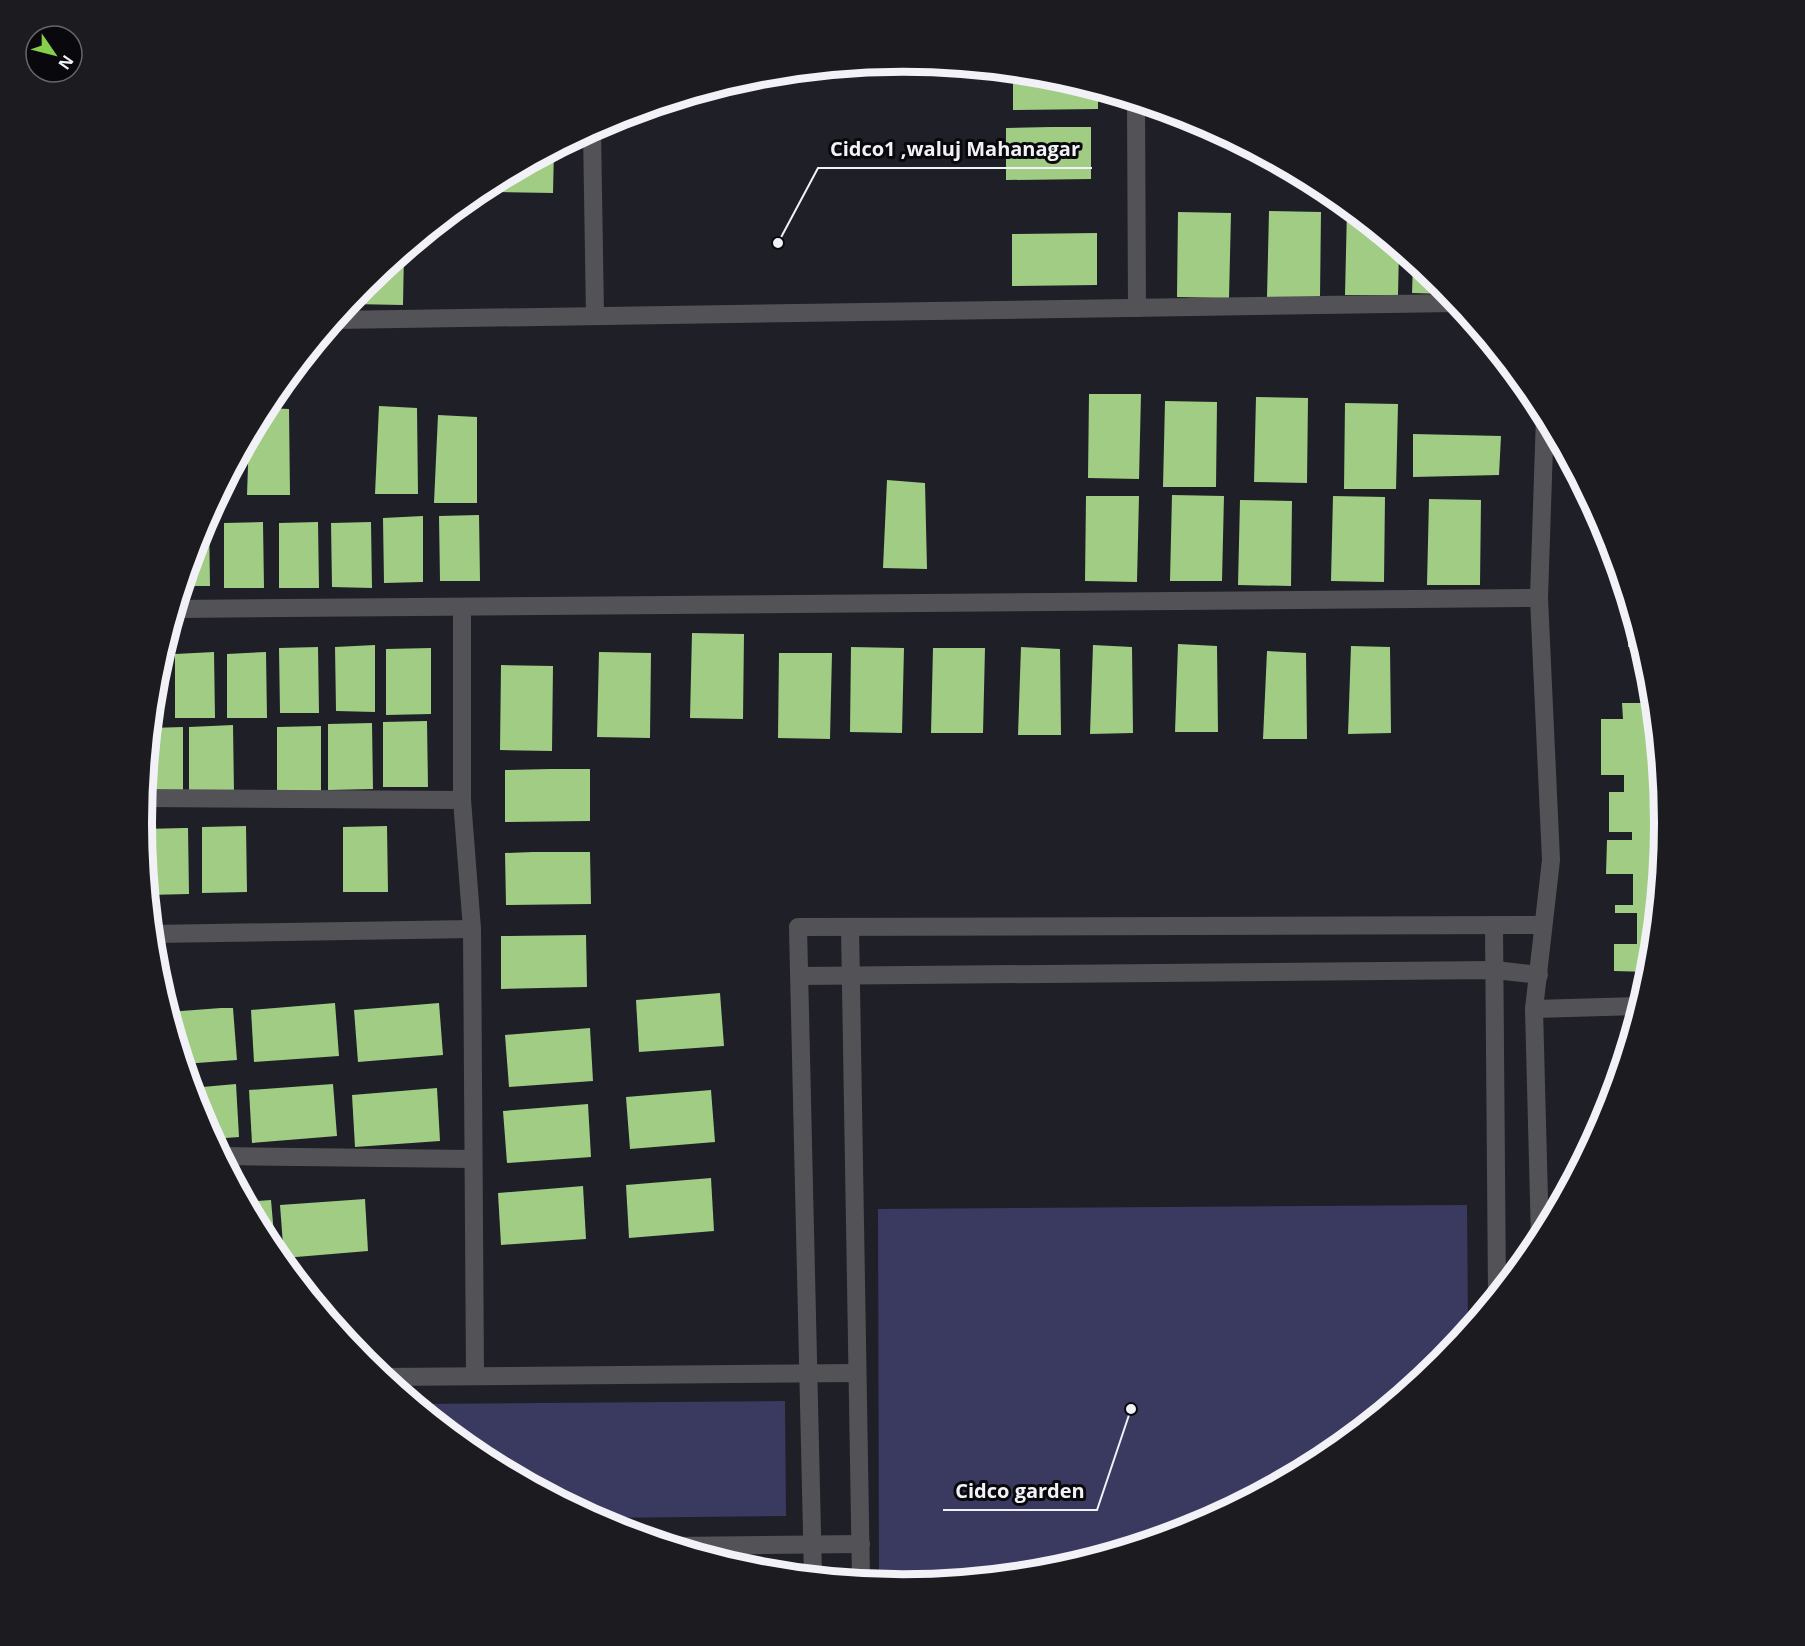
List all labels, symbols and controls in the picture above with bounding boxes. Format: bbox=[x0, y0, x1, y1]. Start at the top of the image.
north arrow bbox=[24, 24, 84, 84]
text: N bbox=[54, 51, 79, 74]
callout: Cidco1 ,waluj Mahanagar bbox=[818, 130, 1092, 168]
text: Cidco1 ,waluj Mahanagar bbox=[830, 135, 1080, 162]
callout: Cidco garden bbox=[943, 1472, 1097, 1510]
text: Cidco garden bbox=[955, 1477, 1085, 1504]

